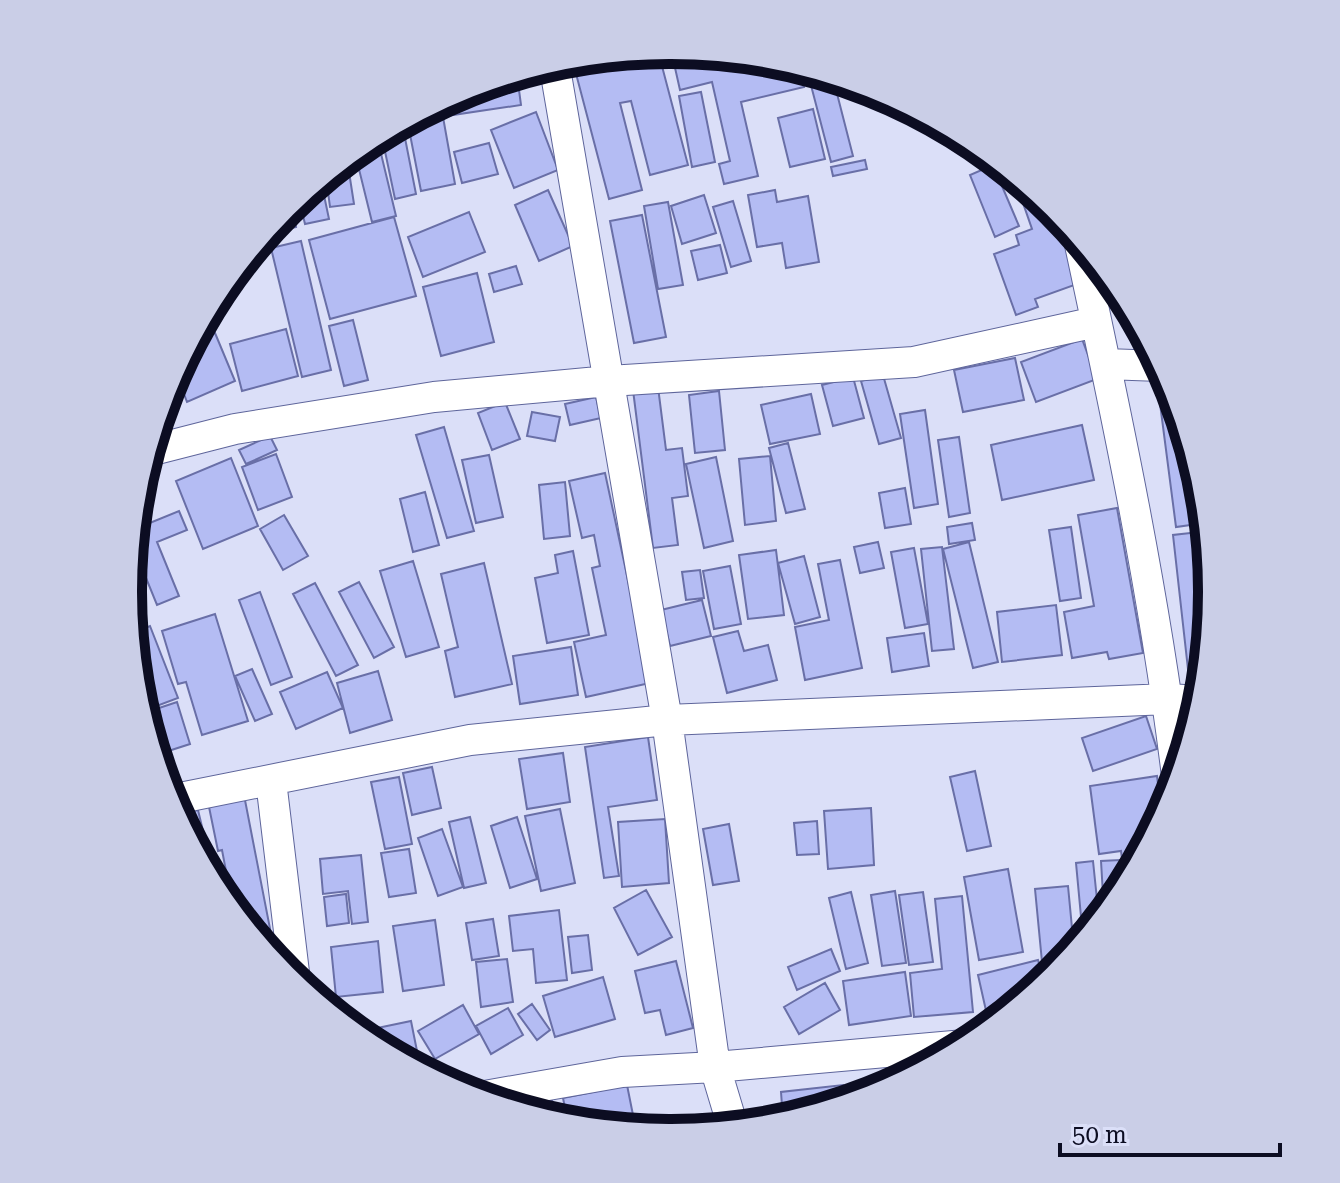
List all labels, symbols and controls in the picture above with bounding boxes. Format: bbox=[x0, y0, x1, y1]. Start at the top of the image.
scale bar bbox=[1060, 1107, 1280, 1157]
text: 50 m bbox=[1072, 1121, 1127, 1149]

